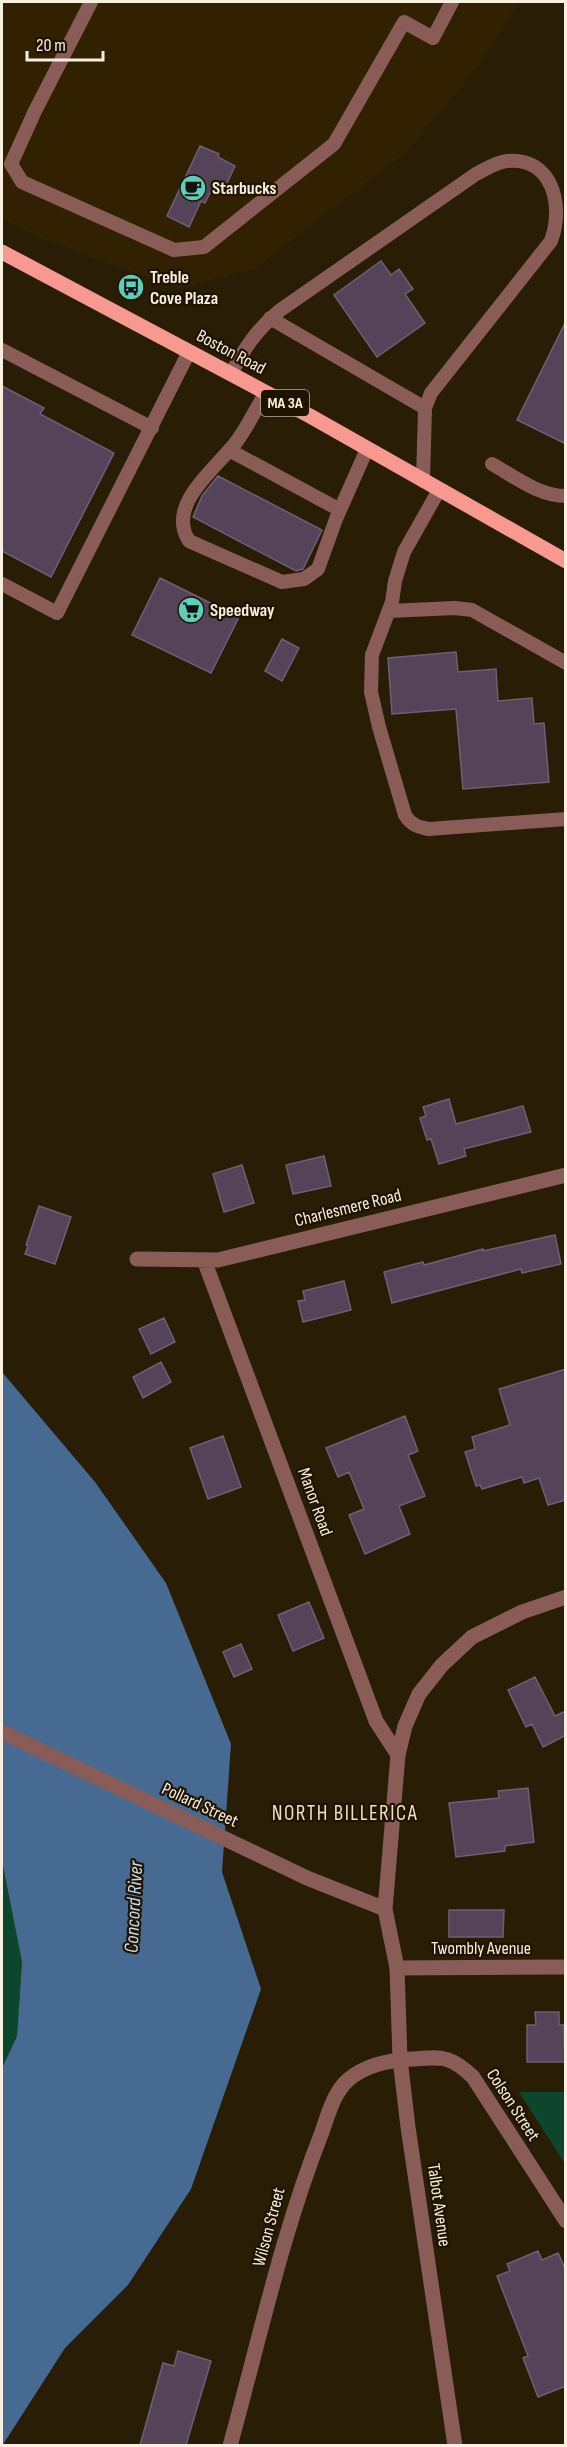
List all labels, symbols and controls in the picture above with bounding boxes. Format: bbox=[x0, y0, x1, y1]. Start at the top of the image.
scale bar bbox=[27, 24, 104, 62]
text: 20 m bbox=[36, 35, 66, 56]
cafe icon: Starbucks bbox=[178, 173, 208, 203]
place label: Starbucks bbox=[212, 178, 277, 199]
place label: Treble Cove Plaza bbox=[150, 267, 218, 309]
bus stop icon: Treble Cove Plaza bbox=[116, 272, 146, 302]
street label: Boston Road bbox=[193, 325, 269, 379]
road number: MA 3A bbox=[261, 390, 309, 416]
supermarket icon: Speedway bbox=[176, 595, 206, 625]
place label: Speedway bbox=[210, 600, 275, 621]
street label: Charlesmere Road bbox=[292, 1185, 404, 1231]
street label: Manor Road bbox=[293, 1465, 337, 1539]
street label: Pollard Street bbox=[158, 1778, 242, 1832]
district label: NORTH BILLERICA bbox=[272, 1801, 418, 1826]
water label: Concord River bbox=[120, 1859, 148, 1954]
street label: Twombly Avenue bbox=[431, 1938, 531, 1959]
street label: Colson Street bbox=[482, 2065, 544, 2145]
street label: Talbot Avenue bbox=[423, 2162, 455, 2248]
street label: Wilson Street bbox=[248, 2185, 290, 2269]

